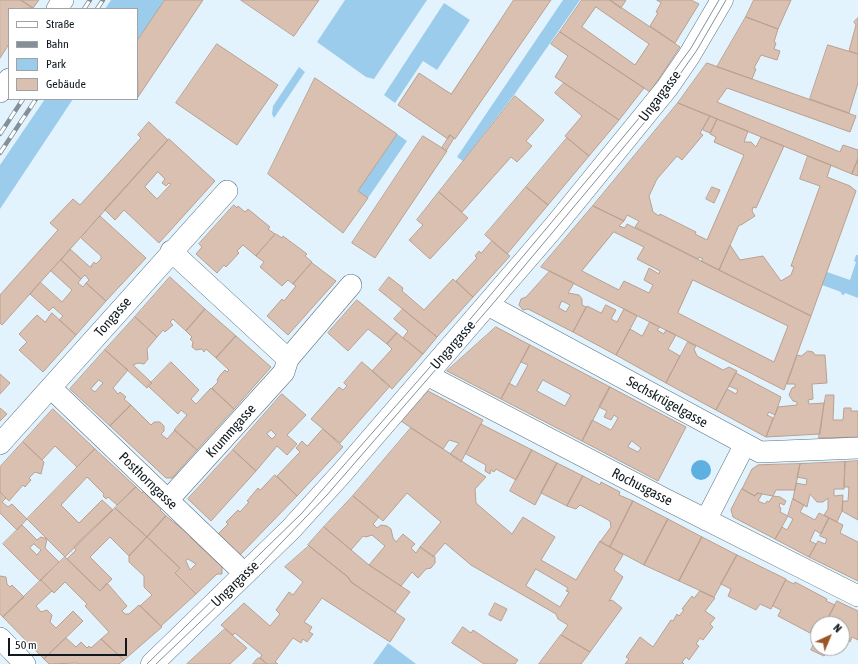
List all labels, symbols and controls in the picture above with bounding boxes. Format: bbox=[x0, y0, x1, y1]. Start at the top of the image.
legend bbox=[8, 8, 138, 100]
text: Straße bbox=[46, 17, 74, 31]
text: Bahn bbox=[46, 37, 69, 51]
text: Park bbox=[46, 57, 66, 71]
street label: Ungargasse bbox=[635, 67, 685, 125]
text: Gebäude bbox=[46, 77, 86, 91]
street label: Tongasse bbox=[91, 294, 135, 340]
street label: Ungargasse bbox=[427, 317, 479, 373]
street label: Sechskrügelgasse bbox=[623, 373, 711, 431]
street label: Krummgasse bbox=[203, 401, 259, 461]
street label: Posthorngasse bbox=[115, 449, 181, 513]
street label: Rochusgasse bbox=[609, 465, 675, 509]
street label: Ungargasse bbox=[208, 557, 262, 611]
north arrow bbox=[810, 616, 850, 656]
text: N bbox=[831, 622, 844, 635]
scale bar bbox=[10, 630, 129, 656]
text: 50 m bbox=[15, 638, 37, 652]

